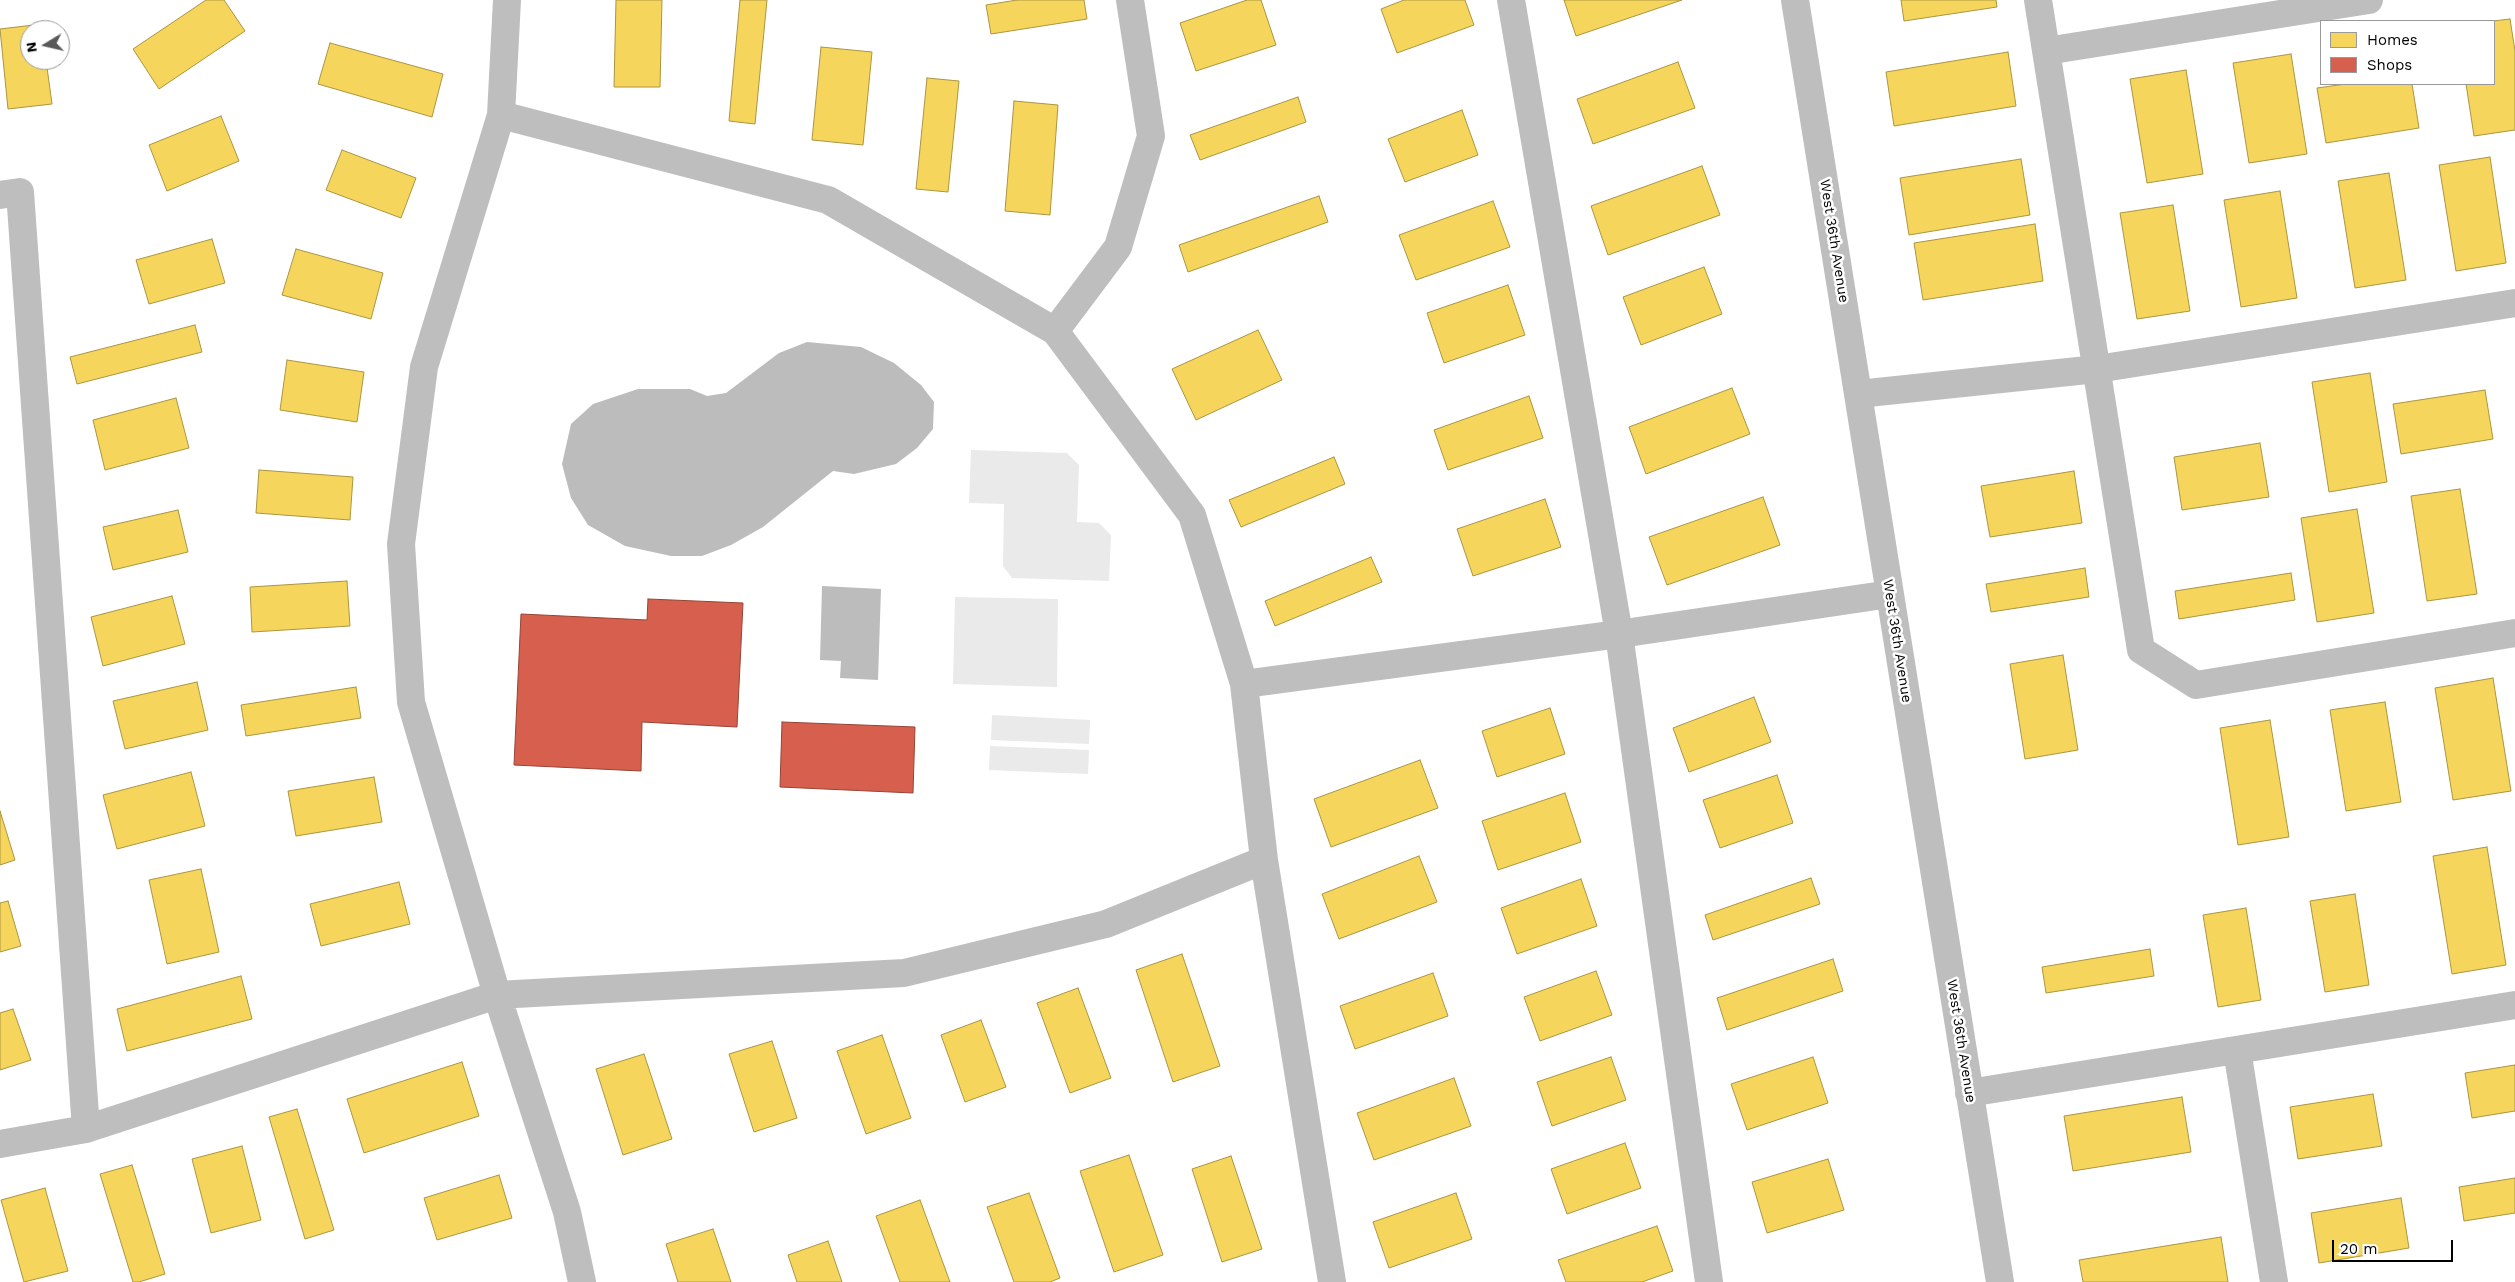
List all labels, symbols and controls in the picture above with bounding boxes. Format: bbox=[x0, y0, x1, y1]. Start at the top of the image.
north arrow bbox=[20, 20, 70, 70]
legend bbox=[2320, 20, 2495, 85]
text: Homes bbox=[2367, 31, 2418, 49]
text: N bbox=[22, 41, 40, 54]
text: Shops bbox=[2367, 56, 2412, 74]
street label: West 36th Avenue bbox=[1816, 178, 1852, 304]
street label: West 36th Avenue bbox=[1879, 578, 1915, 704]
street label: West 36th Avenue bbox=[1943, 978, 1979, 1104]
scale bar bbox=[2335, 1230, 2456, 1262]
text: 20 m bbox=[2340, 1240, 2378, 1258]

